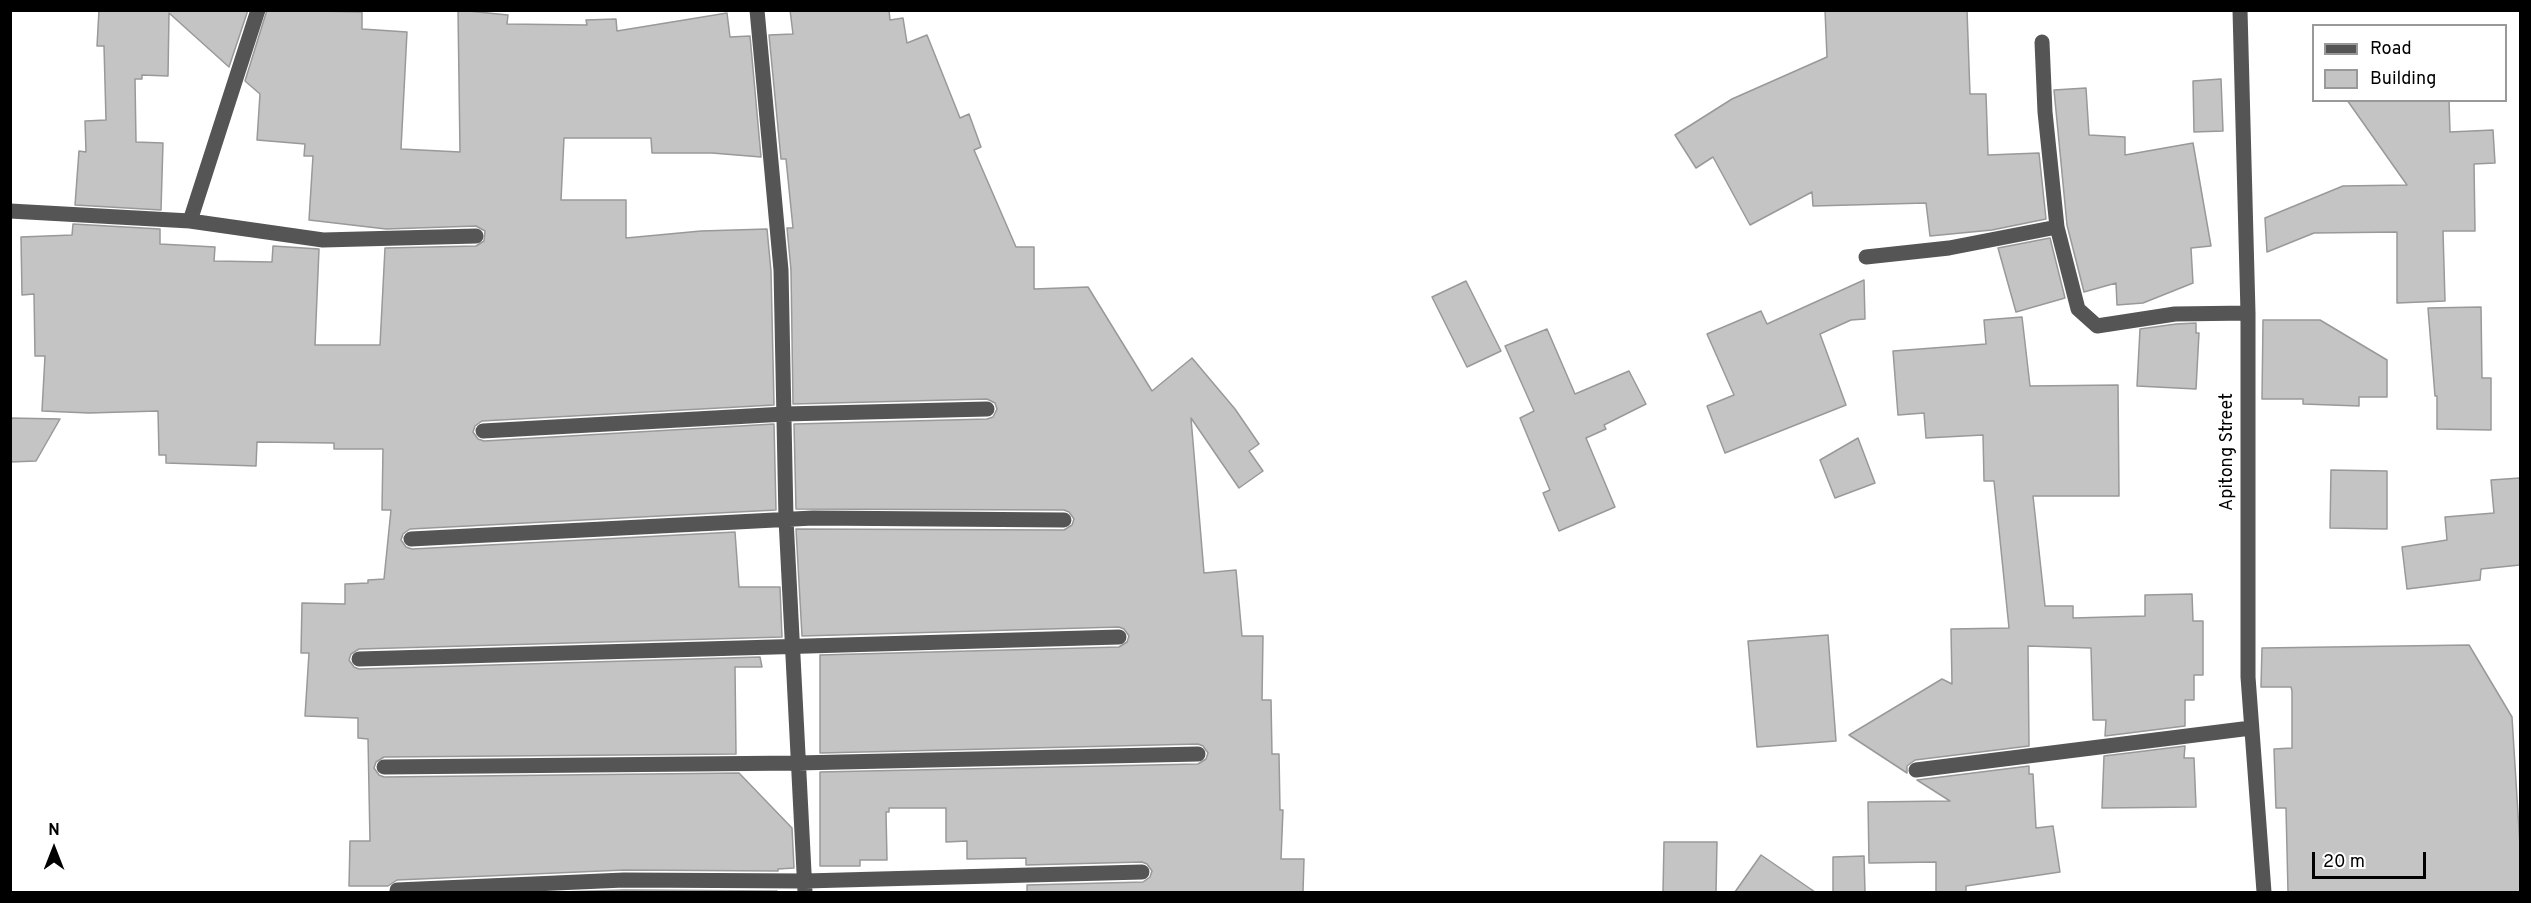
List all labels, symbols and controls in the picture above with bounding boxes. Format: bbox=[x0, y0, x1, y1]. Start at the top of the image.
legend bbox=[2312, 24, 2507, 102]
text: Road bbox=[2370, 38, 2412, 61]
text: Building bbox=[2370, 68, 2436, 91]
street label: Apitong Street bbox=[2217, 393, 2239, 511]
north arrow bbox=[24, 819, 84, 879]
text: N bbox=[48, 821, 60, 841]
scale bar bbox=[2315, 840, 2429, 878]
text: 20 m bbox=[2323, 851, 2365, 874]

